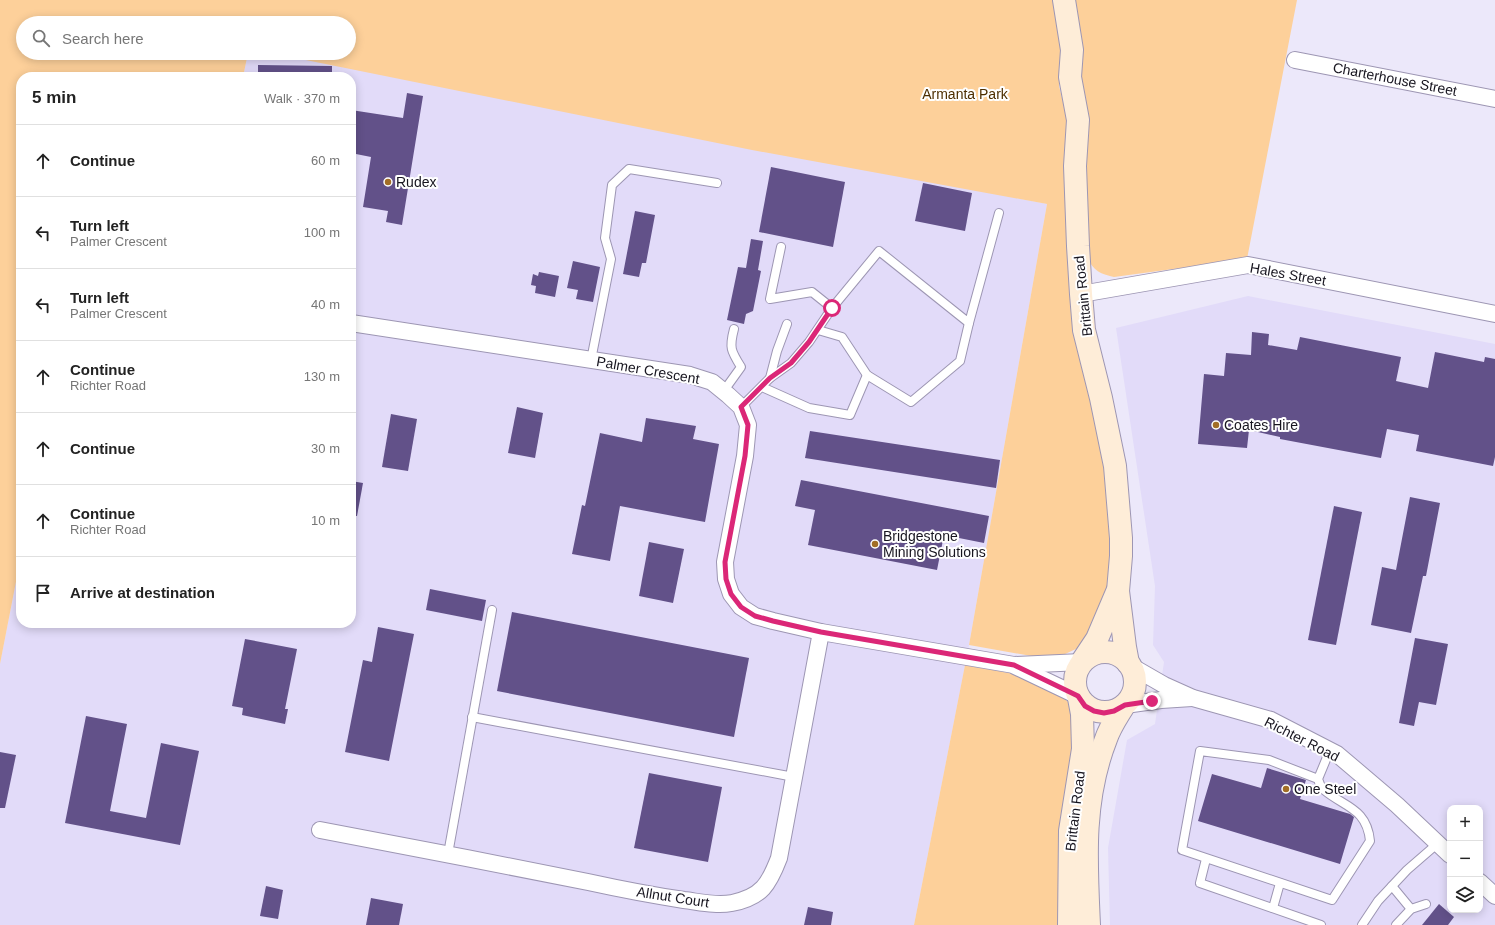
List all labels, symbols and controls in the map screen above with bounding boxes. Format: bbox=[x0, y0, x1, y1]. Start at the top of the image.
search box bbox=[16, 16, 356, 60]
icon: search bbox=[30, 27, 52, 49]
text: Search here bbox=[62, 30, 144, 47]
street label: Charterhouse Street bbox=[1332, 59, 1459, 99]
park label: Armanta Park bbox=[922, 86, 1009, 102]
text: 5 min bbox=[32, 88, 76, 107]
text: Walk · 370 m bbox=[264, 91, 340, 106]
icon: ahead bbox=[32, 150, 54, 172]
text: Continue bbox=[70, 152, 135, 169]
text: 60 m bbox=[311, 153, 340, 168]
place label: Rudex bbox=[396, 174, 436, 190]
marker: Rudex bbox=[383, 177, 393, 187]
text: Turn left bbox=[70, 217, 129, 234]
icon: left bbox=[32, 222, 54, 244]
text: 100 m bbox=[304, 225, 340, 240]
text: Palmer Crescent bbox=[70, 234, 167, 249]
street label: Brittain Road bbox=[1071, 255, 1095, 337]
street label: Hales Street bbox=[1249, 259, 1327, 289]
text: Turn left bbox=[70, 289, 129, 306]
icon: left bbox=[32, 294, 54, 316]
text: 40 m bbox=[311, 297, 340, 312]
route start bbox=[823, 299, 841, 317]
text: Palmer Crescent bbox=[70, 306, 167, 321]
street label: Palmer Crescent bbox=[595, 353, 701, 387]
text: Continue bbox=[70, 361, 135, 378]
icon: ahead bbox=[32, 366, 54, 388]
text: 130 m bbox=[304, 369, 340, 384]
text: Richter Road bbox=[70, 378, 146, 393]
place label: Coates Hire bbox=[1224, 417, 1298, 433]
marker: Coates Hire bbox=[1211, 420, 1221, 430]
icon: ahead bbox=[32, 438, 54, 460]
text: Continue bbox=[70, 440, 135, 457]
text: 30 m bbox=[311, 441, 340, 456]
text: Continue bbox=[70, 505, 135, 522]
icon: ahead bbox=[32, 510, 54, 532]
text: 10 m bbox=[311, 513, 340, 528]
text: Richter Road bbox=[70, 522, 146, 537]
place label: Bridgestone Mining Solutions bbox=[883, 528, 986, 560]
marker: Bridgestone Mining Solutions bbox=[870, 539, 880, 549]
icon: arrive bbox=[32, 582, 54, 604]
text: Arrive at destination bbox=[70, 584, 215, 601]
route end bbox=[1143, 692, 1161, 710]
street label: Richter Road bbox=[1262, 713, 1342, 765]
street label: Brittain Road bbox=[1062, 770, 1088, 852]
place label: One Steel bbox=[1294, 781, 1356, 797]
marker: One Steel bbox=[1281, 784, 1291, 794]
map controls bbox=[1447, 805, 1483, 913]
button: + bbox=[1447, 805, 1483, 841]
button: − bbox=[1447, 841, 1483, 877]
button: layers bbox=[1447, 877, 1483, 913]
street label: Allnut Court bbox=[636, 883, 710, 911]

